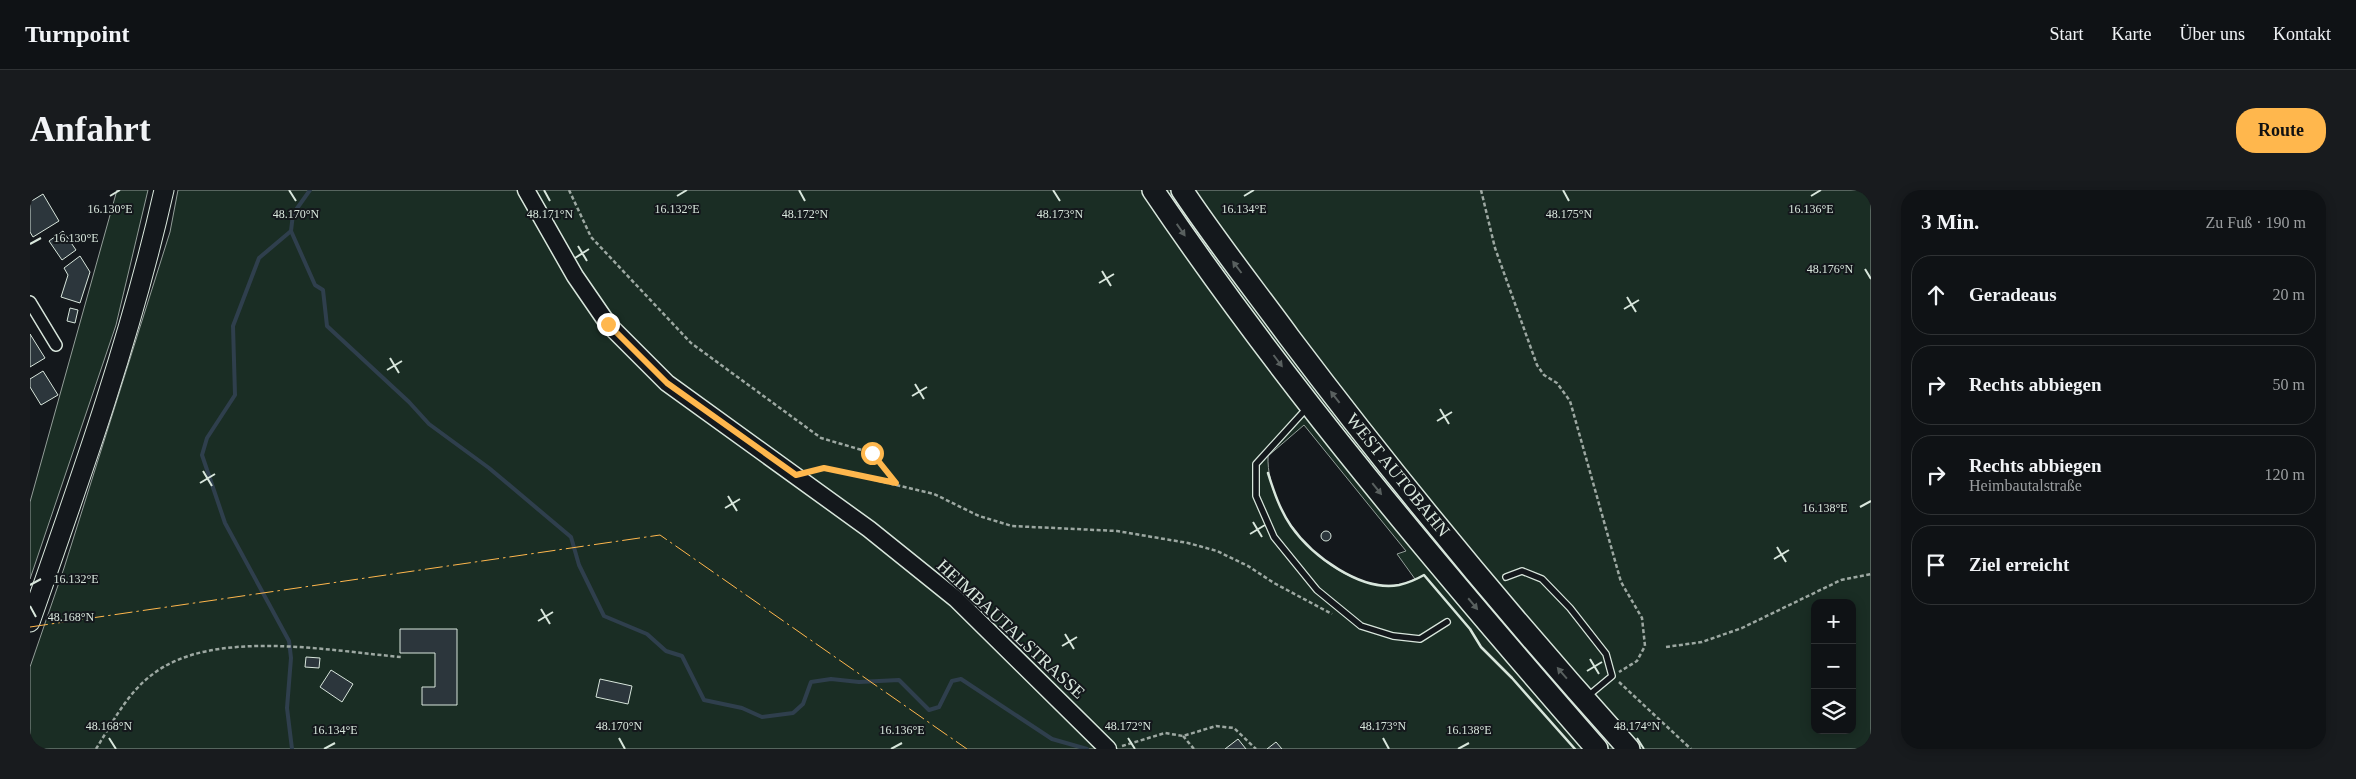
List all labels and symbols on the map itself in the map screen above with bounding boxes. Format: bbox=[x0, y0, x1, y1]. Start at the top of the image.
text: 16.130°E bbox=[87, 202, 133, 216]
text: 16.132°E bbox=[654, 202, 700, 216]
text: 16.134°E bbox=[1221, 202, 1267, 216]
text: 16.136°E bbox=[1788, 202, 1834, 216]
text: 48.170°N bbox=[273, 207, 320, 221]
text: 48.171°N bbox=[527, 207, 574, 221]
text: 48.172°N bbox=[782, 207, 829, 221]
text: 48.173°N bbox=[1037, 207, 1084, 221]
text: 48.175°N bbox=[1546, 207, 1593, 221]
one-way arrow bbox=[1176, 224, 1186, 237]
text: 16.130°E bbox=[53, 231, 99, 245]
one-way arrow bbox=[1232, 261, 1243, 274]
text: 48.176°N bbox=[1807, 262, 1854, 276]
route end bbox=[597, 313, 620, 336]
one-way arrow bbox=[1272, 354, 1283, 367]
one-way arrow bbox=[1330, 390, 1340, 404]
street label: WEST AUTOBAHN bbox=[1342, 409, 1454, 541]
route start bbox=[861, 442, 884, 465]
one-way arrow bbox=[1372, 482, 1383, 495]
text: 16.138°E bbox=[1802, 501, 1848, 515]
street label: HEIMBAUTALSTRASSE bbox=[933, 555, 1089, 703]
text: 16.132°E bbox=[53, 572, 99, 586]
one-way arrow bbox=[1467, 598, 1478, 611]
text: 48.168°N bbox=[48, 610, 95, 624]
one-way arrow bbox=[1556, 668, 1568, 680]
text: 48.168°N bbox=[86, 719, 133, 733]
text: 48.170°N bbox=[596, 719, 643, 733]
text: 48.172°N bbox=[1105, 719, 1152, 733]
text: 48.173°N bbox=[1360, 719, 1407, 733]
text: 48.174°N bbox=[1614, 719, 1661, 733]
text: 16.134°E bbox=[312, 723, 358, 737]
text: 16.136°E bbox=[879, 723, 925, 737]
text: 16.138°E bbox=[1446, 723, 1492, 737]

